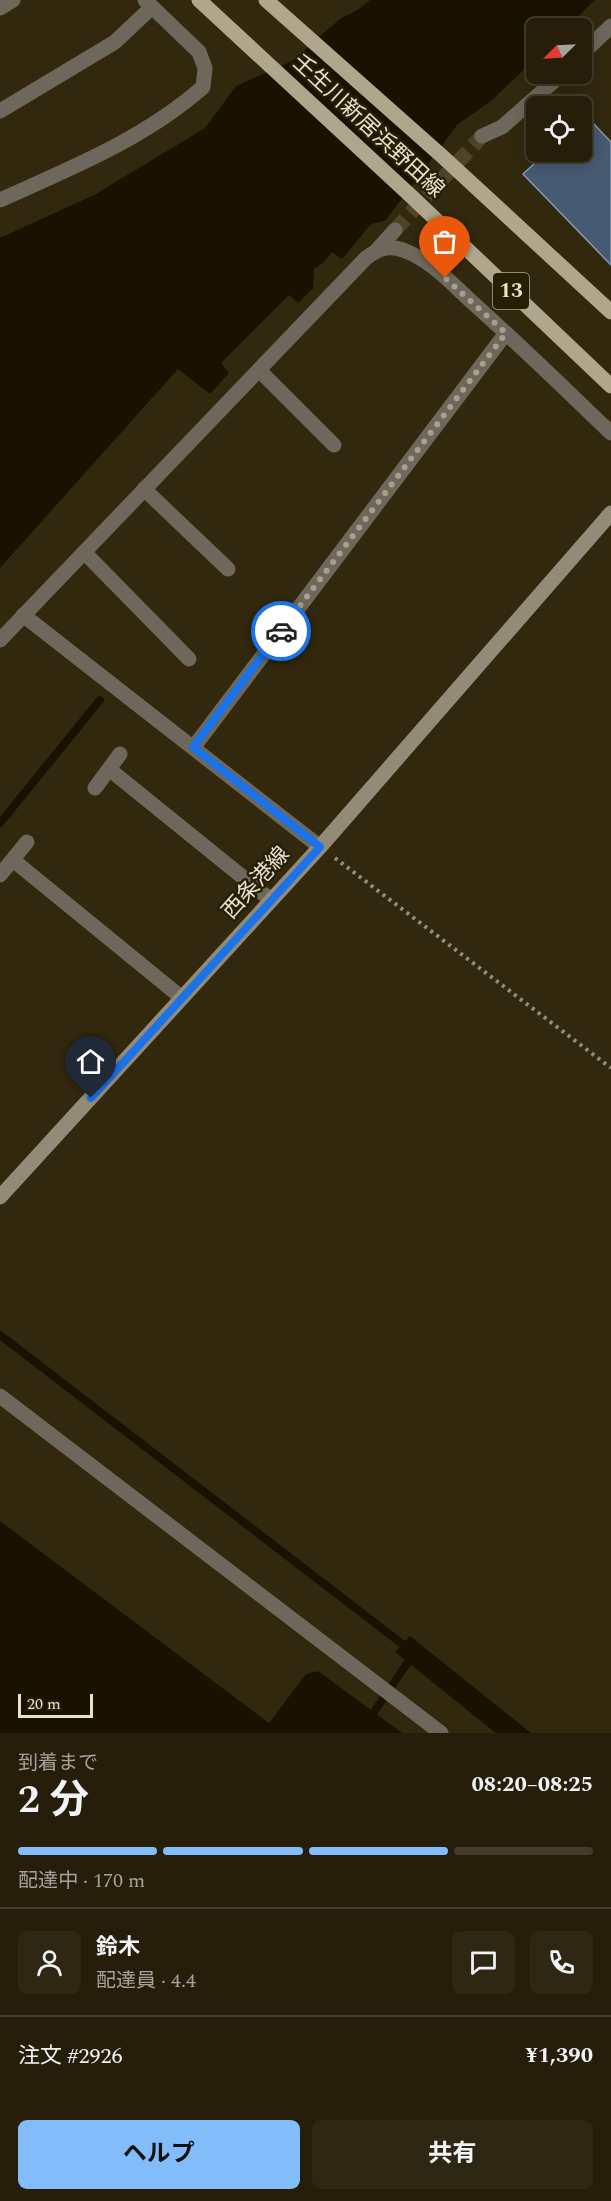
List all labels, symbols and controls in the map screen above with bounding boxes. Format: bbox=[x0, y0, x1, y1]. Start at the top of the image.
north arrow bbox=[526, 18, 592, 84]
map controls bbox=[526, 18, 592, 162]
street label: 壬生川新居浜野田線 bbox=[284, 46, 452, 206]
button: locate bbox=[526, 96, 592, 162]
pin bbox=[419, 216, 470, 278]
icon: bag bbox=[428, 225, 461, 258]
road number: 13 bbox=[493, 273, 529, 309]
courier bbox=[251, 601, 311, 661]
icon: car bbox=[265, 615, 298, 648]
street label: 西条港線 bbox=[214, 839, 298, 927]
pin bbox=[65, 1036, 116, 1098]
icon: home bbox=[74, 1045, 107, 1078]
scale bar bbox=[18, 1691, 93, 1718]
text: 20 m bbox=[27, 1692, 61, 1716]
text: 到着まで bbox=[18, 1748, 98, 1778]
text: 08:20–08:25 bbox=[471, 1768, 593, 1801]
text: 2 分 bbox=[18, 1771, 89, 1830]
text: 配達中 · 170 m bbox=[18, 1866, 145, 1896]
button: person bbox=[18, 1931, 81, 1994]
text: 鈴木 bbox=[96, 1931, 140, 1964]
button: chat bbox=[452, 1931, 515, 1994]
button: phone bbox=[530, 1931, 593, 1994]
text: 配達員 · 4.4 bbox=[96, 1966, 196, 1996]
text: ¥1,390 bbox=[525, 2039, 593, 2072]
text: 注文 #2926 bbox=[18, 2040, 123, 2073]
button: ヘルプ bbox=[18, 2120, 300, 2189]
button: 共有 bbox=[312, 2120, 593, 2189]

